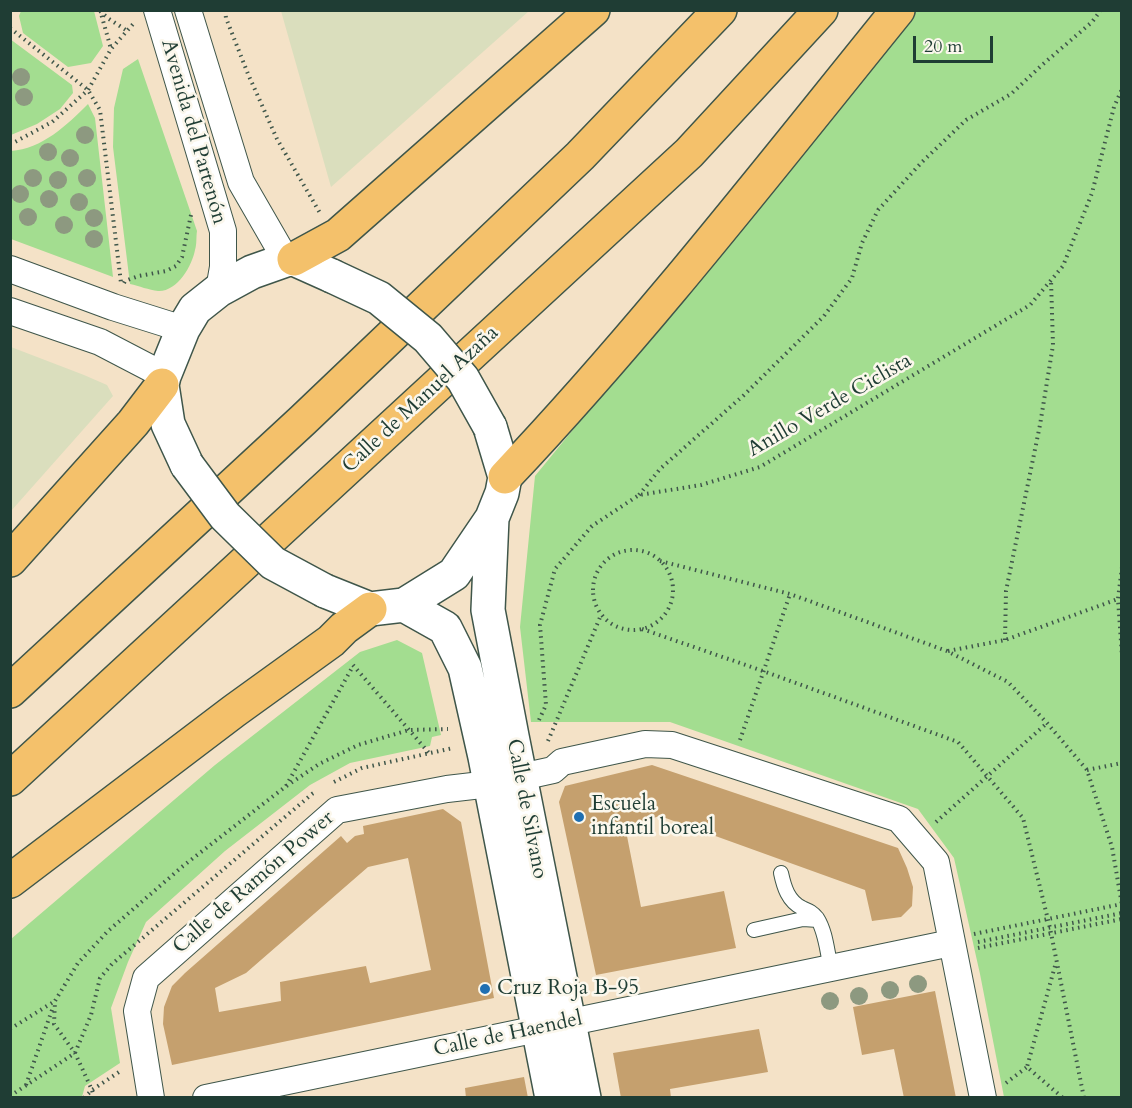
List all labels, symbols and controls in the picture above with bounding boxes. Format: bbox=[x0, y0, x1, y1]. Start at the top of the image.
scale bar bbox=[916, 24, 996, 62]
text: 20 m bbox=[924, 34, 963, 59]
street label: Avenida del Partenón bbox=[155, 37, 231, 227]
street label: Calle de Manuel Azaña bbox=[338, 321, 504, 479]
street label: Anillo Verde Ciclista bbox=[744, 349, 916, 463]
street label: Calle de Silvano bbox=[500, 737, 552, 881]
place label: Escuela infantil boreal bbox=[591, 792, 714, 842]
street label: Calle de Ramón Power bbox=[168, 806, 340, 960]
marker: Escuela infantil boreal bbox=[572, 810, 586, 824]
place label: Cruz Roja B-95 bbox=[497, 976, 639, 1002]
marker: Cruz Roja B-95 bbox=[478, 982, 492, 996]
street label: Calle de Haendel bbox=[431, 1007, 585, 1063]

